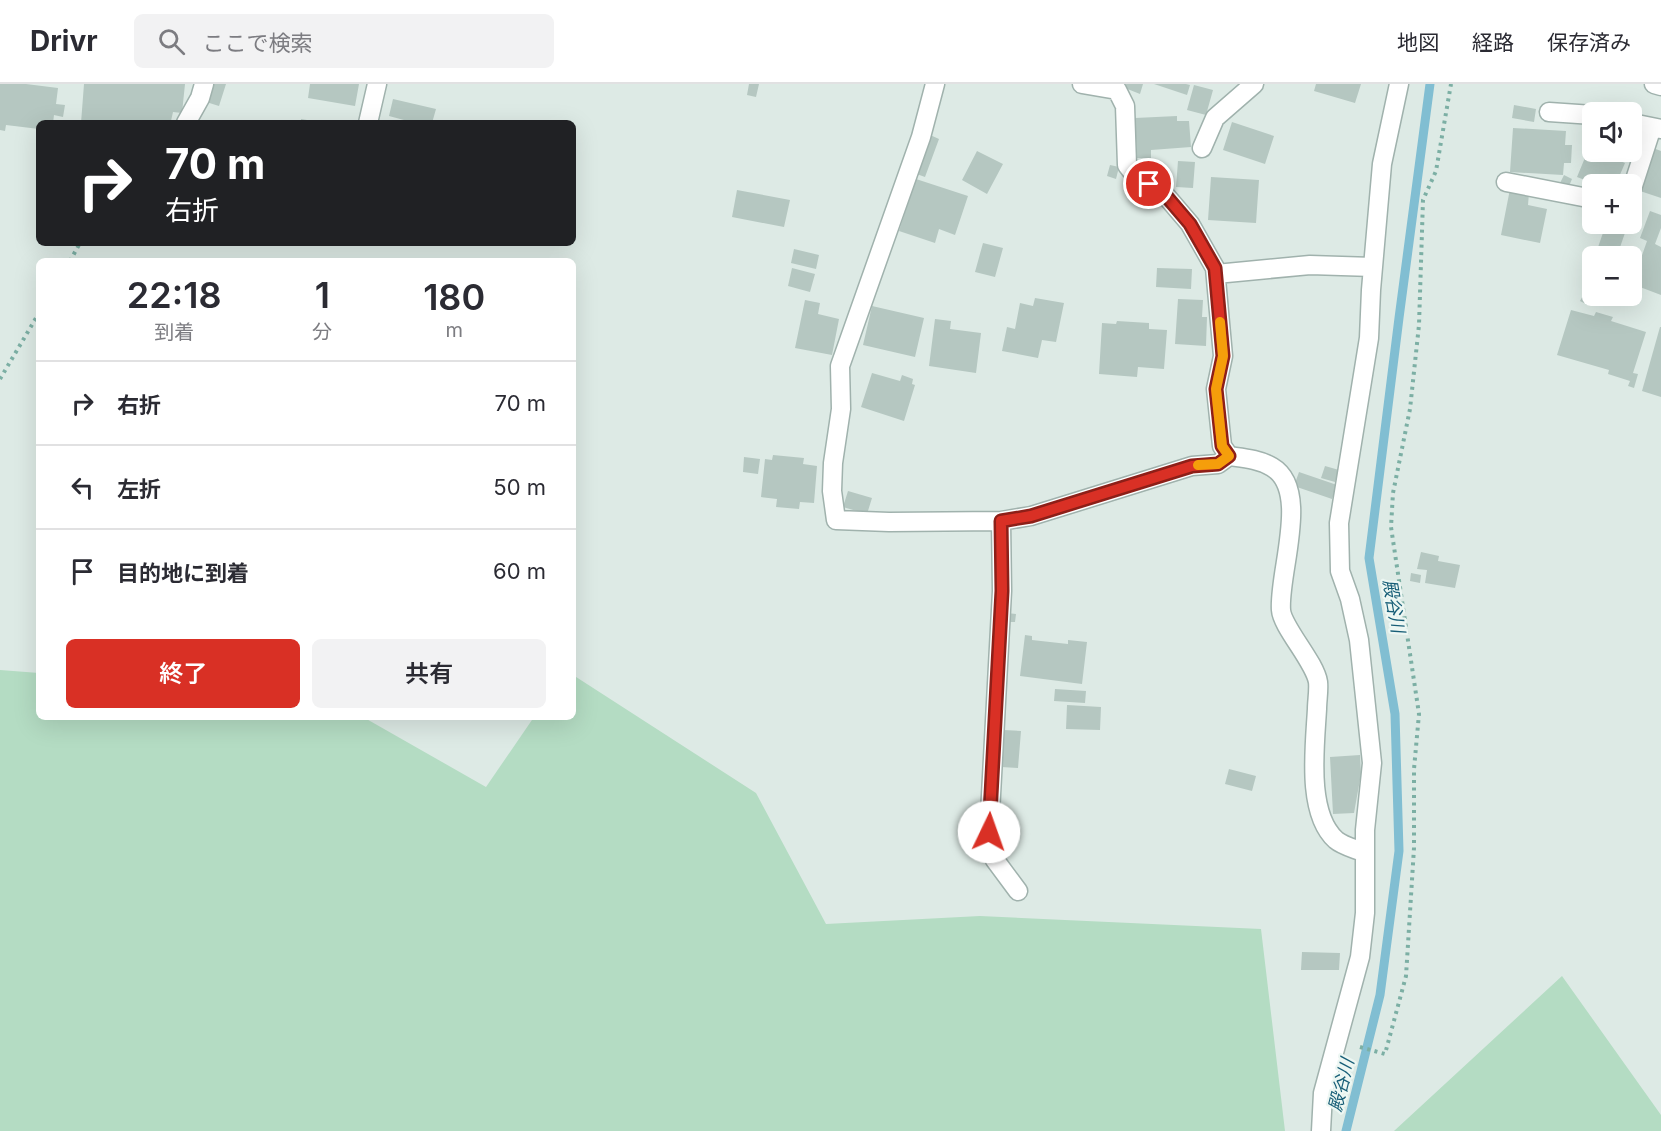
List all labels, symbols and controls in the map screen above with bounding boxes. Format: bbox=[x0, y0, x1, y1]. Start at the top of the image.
search box bbox=[134, 14, 554, 68]
text: Drivr bbox=[30, 24, 98, 58]
icon: search bbox=[155, 25, 188, 58]
text: ここで検索 bbox=[203, 30, 313, 56]
text: 地図 bbox=[1397, 30, 1439, 55]
text: 経路 bbox=[1472, 30, 1514, 55]
text: 保存済み bbox=[1547, 30, 1631, 55]
map controls bbox=[1582, 102, 1642, 306]
button: sound bbox=[1582, 102, 1642, 162]
text: 70 m bbox=[165, 138, 265, 189]
icon: right bbox=[66, 144, 144, 222]
pin bbox=[1123, 158, 1174, 209]
icon: arrive bbox=[1132, 167, 1165, 200]
button: + bbox=[1582, 174, 1642, 234]
text: 右折 bbox=[165, 194, 219, 227]
button: − bbox=[1582, 246, 1642, 306]
text: 22:18 bbox=[127, 273, 221, 317]
text: 1 bbox=[315, 273, 330, 317]
text: 180 bbox=[423, 275, 485, 319]
text: m bbox=[445, 318, 463, 342]
text: 到着 bbox=[154, 320, 194, 344]
text: 分 bbox=[312, 320, 332, 344]
icon: right bbox=[66, 387, 99, 420]
text: 70 m bbox=[495, 390, 546, 416]
text: 右折 bbox=[117, 392, 161, 418]
icon: left bbox=[66, 471, 99, 504]
text: 50 m bbox=[493, 474, 546, 500]
text: 左折 bbox=[117, 476, 161, 502]
icon: arrive bbox=[66, 555, 99, 588]
text: 60 m bbox=[493, 558, 546, 584]
text: 目的地に到着 bbox=[117, 560, 249, 586]
water label: 殿谷川 bbox=[1379, 578, 1409, 636]
button: 終了 bbox=[66, 639, 300, 708]
button: 共有 bbox=[312, 639, 546, 708]
position arrow bbox=[957, 800, 1021, 864]
water label: 殿谷川 bbox=[1324, 1054, 1358, 1114]

